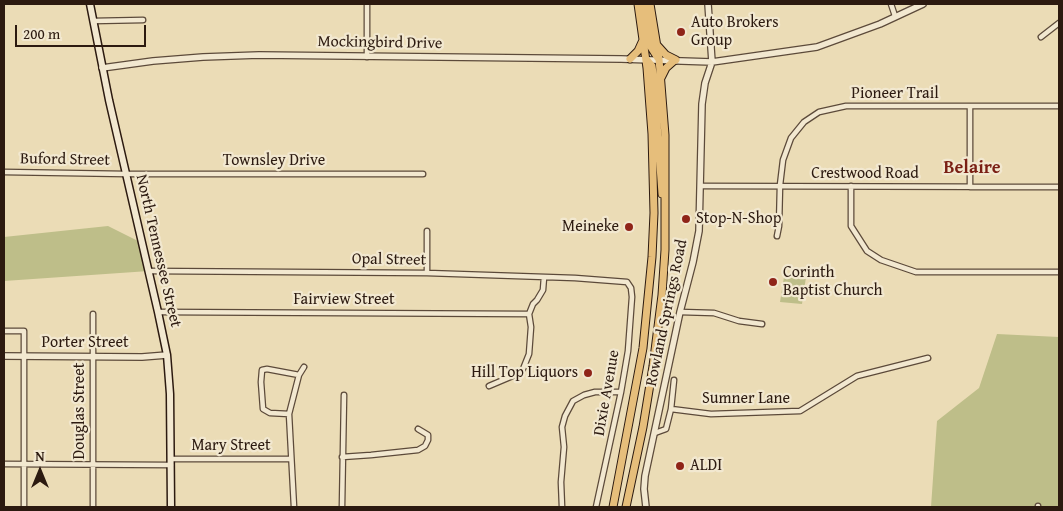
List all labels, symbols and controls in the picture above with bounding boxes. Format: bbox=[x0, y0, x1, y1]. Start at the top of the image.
place label: Auto Brokers Group bbox=[691, 13, 779, 51]
scale bar bbox=[18, 15, 149, 47]
text: 200 m bbox=[23, 23, 60, 44]
marker: Auto Brokers Group bbox=[675, 26, 687, 38]
street label: Mockingbird Drive bbox=[317, 32, 443, 54]
street label: Pioneer Trail bbox=[851, 84, 939, 104]
street label: Buford Street bbox=[20, 150, 110, 170]
street label: Townsley Drive bbox=[223, 151, 325, 171]
district label: Belaire bbox=[943, 157, 1001, 179]
street label: Crestwood Road bbox=[811, 164, 919, 184]
street label: North Tennessee Street bbox=[131, 173, 185, 329]
place label: Stop-N-Shop bbox=[696, 209, 781, 229]
marker: Stop-N-Shop bbox=[680, 213, 692, 225]
place label: Meineke bbox=[562, 217, 619, 237]
marker: Meineke bbox=[623, 221, 635, 233]
street label: Rowland Springs Road bbox=[642, 238, 692, 388]
street label: Opal Street bbox=[352, 250, 426, 270]
place label: Corinth Baptist Church bbox=[783, 263, 882, 301]
marker: Corinth Baptist Church bbox=[767, 276, 779, 288]
street label: Fairview Street bbox=[293, 290, 395, 310]
street label: Porter Street bbox=[41, 333, 129, 353]
street label: Dixie Avenue bbox=[590, 348, 624, 438]
street label: Douglas Street bbox=[70, 363, 90, 459]
place label: Hill Top Liquors bbox=[471, 363, 578, 383]
marker: Hill Top Liquors bbox=[582, 367, 594, 379]
street label: Sumner Lane bbox=[702, 389, 790, 409]
street label: Mary Street bbox=[191, 436, 271, 456]
north arrow bbox=[15, 446, 65, 496]
text: N bbox=[35, 446, 45, 466]
place label: ALDI bbox=[690, 456, 722, 476]
marker: ALDI bbox=[674, 460, 686, 472]

